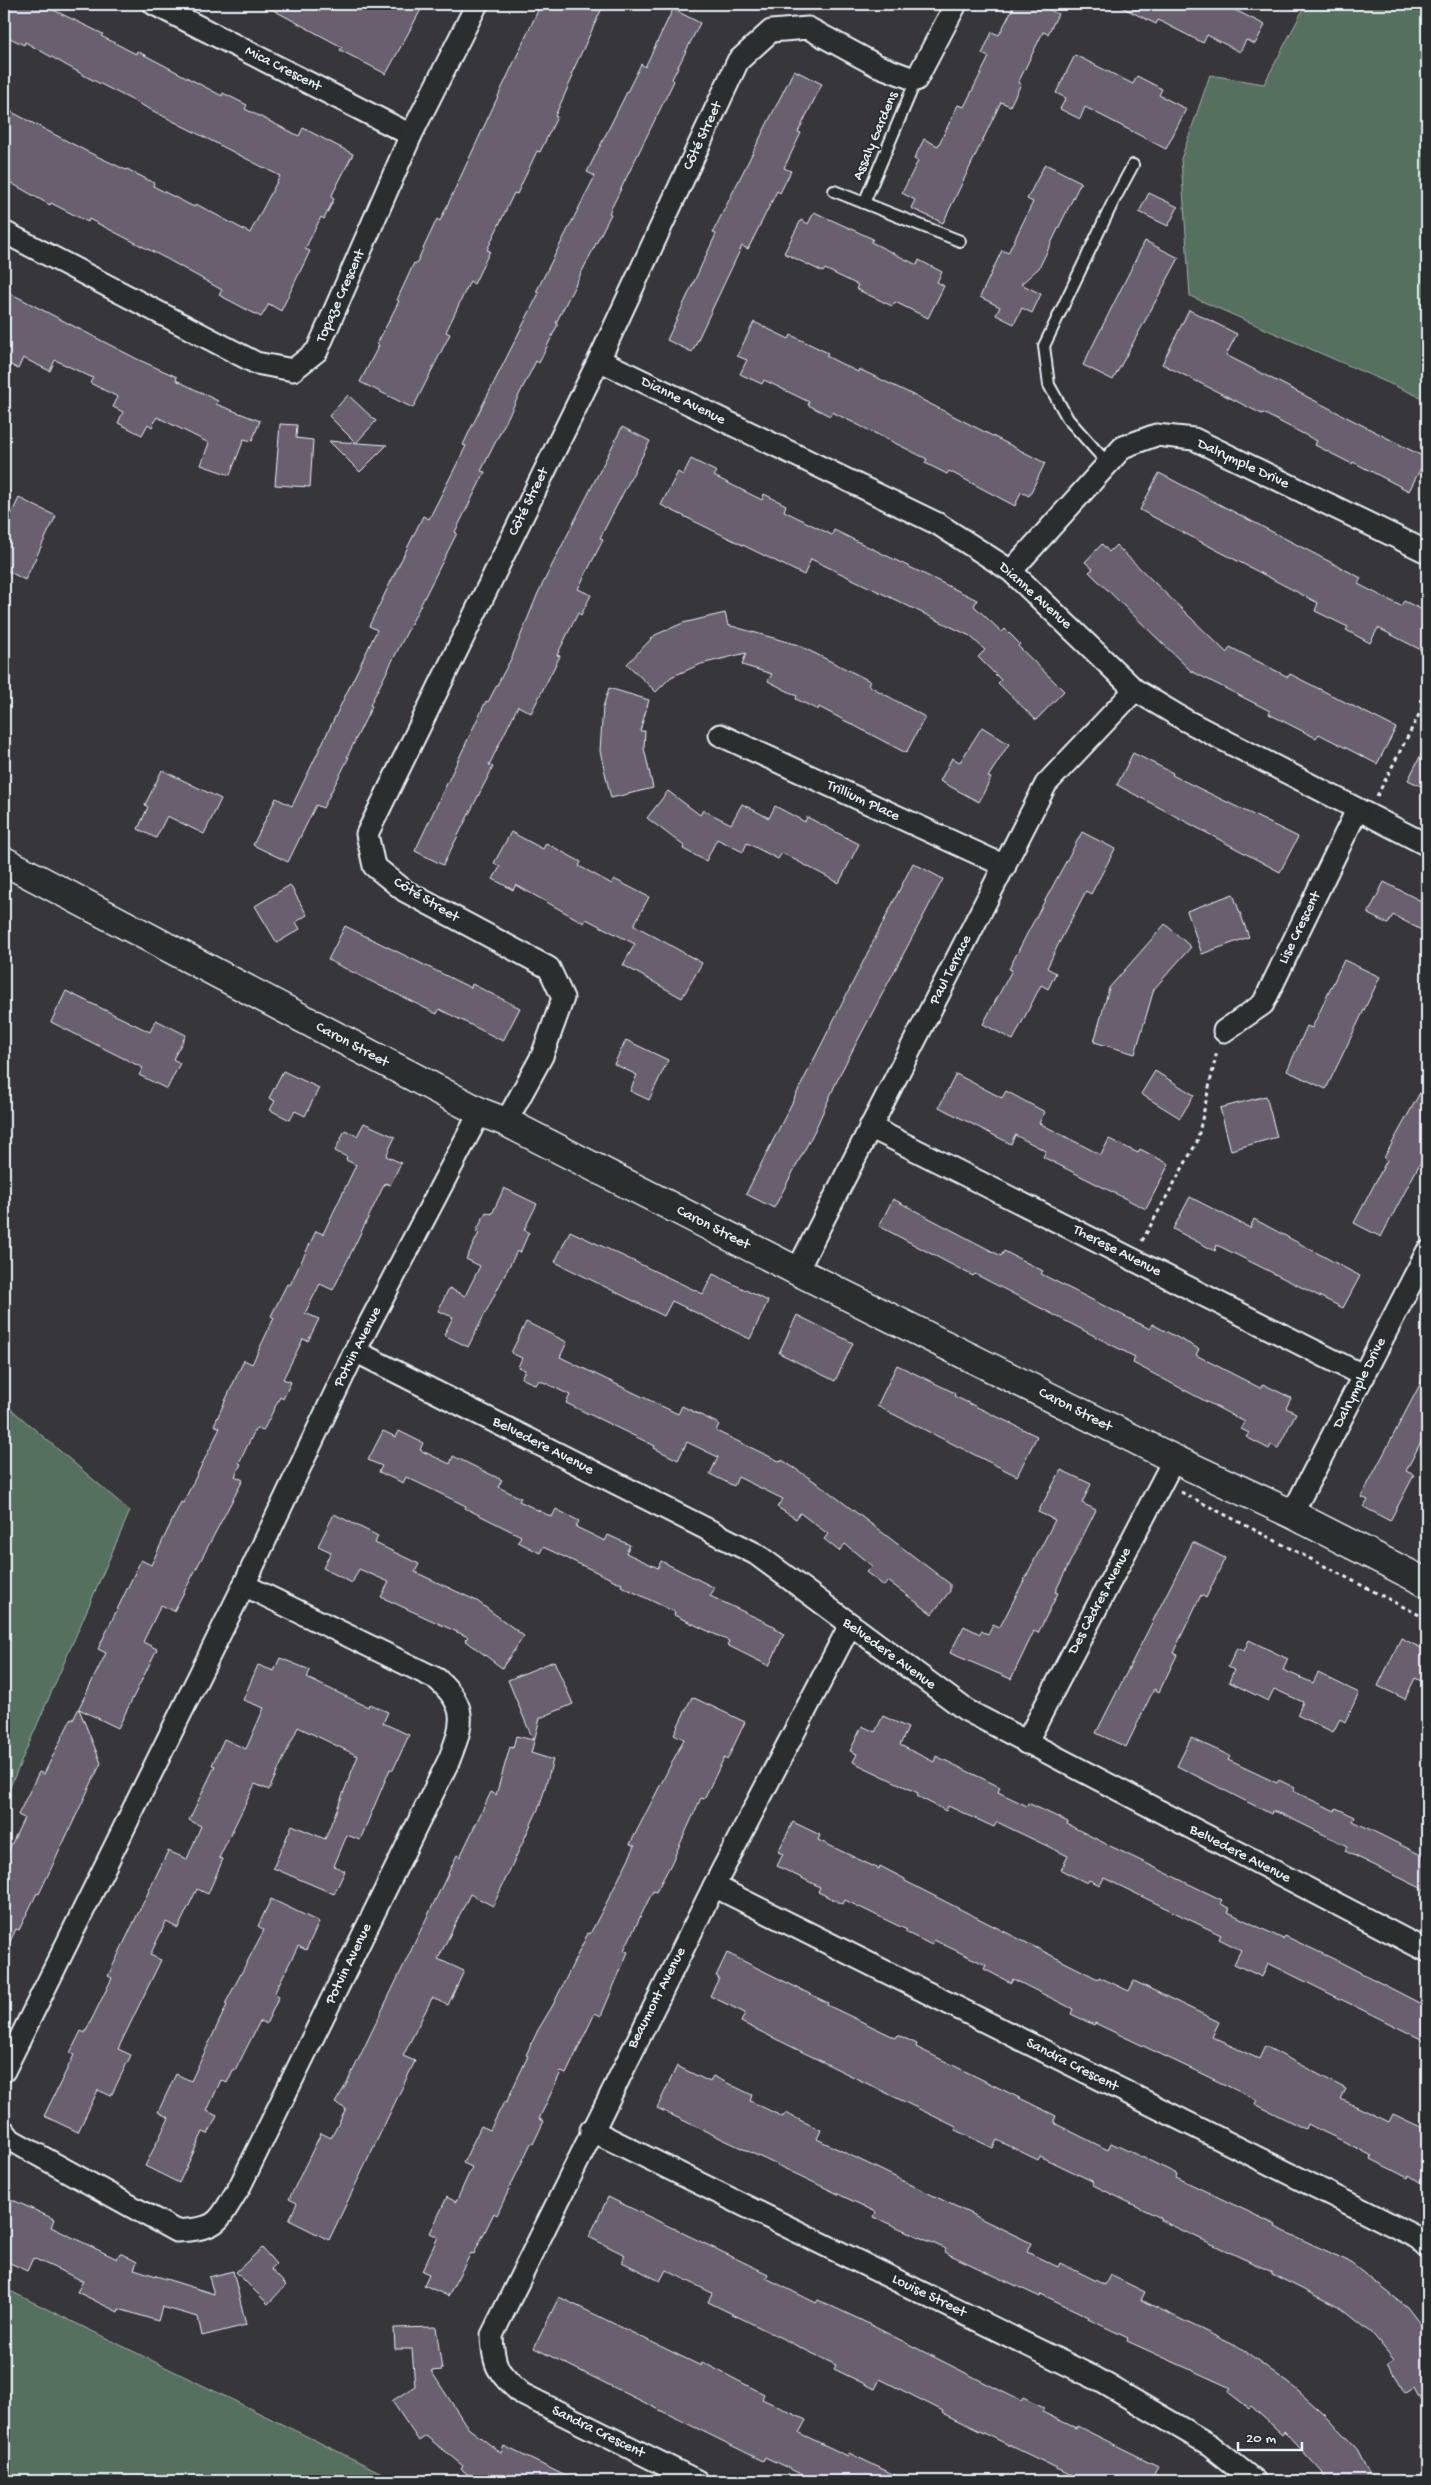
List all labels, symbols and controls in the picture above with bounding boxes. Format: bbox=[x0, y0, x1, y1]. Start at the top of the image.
street label: Mica Crescent bbox=[242, 42, 326, 97]
street label: Assaly Gardens bbox=[849, 88, 903, 183]
street label: Côté Street bbox=[679, 97, 727, 173]
street label: Topaze Crescent bbox=[312, 245, 370, 346]
street label: Dianne Avenue bbox=[637, 372, 729, 429]
street label: Dalrymple Drive bbox=[1193, 434, 1292, 493]
street label: Côté Street bbox=[505, 463, 554, 539]
street label: Dianne Avenue bbox=[994, 558, 1075, 634]
street label: Trillium Place bbox=[823, 776, 902, 826]
street label: Côté Street bbox=[390, 873, 464, 928]
street label: Lise Crescent bbox=[1275, 887, 1326, 967]
street label: Paul Terrace bbox=[925, 932, 976, 1009]
street label: Caron Street bbox=[312, 1018, 393, 1073]
street label: Caron Street bbox=[673, 1202, 754, 1255]
street label: Therese Avenue bbox=[1069, 1221, 1164, 1281]
street label: Potvin Avenue bbox=[330, 1304, 386, 1391]
street label: Dalrymple Drive bbox=[1329, 1334, 1391, 1432]
street label: Caron Street bbox=[1035, 1384, 1116, 1437]
street label: Belvedere Avenue bbox=[488, 1412, 597, 1479]
street label: Des Cèdres Avenue bbox=[1064, 1544, 1136, 1658]
street label: Belvedere Avenue bbox=[838, 1613, 940, 1694]
street label: Belvedere Avenue bbox=[1185, 1820, 1294, 1887]
street label: Potvin Avenue bbox=[321, 1920, 376, 2008]
street label: Beaumont Avenue bbox=[623, 1944, 690, 2052]
street label: Sandra Crescent bbox=[1023, 2034, 1123, 2097]
street label: Louise Street bbox=[889, 2270, 971, 2323]
street label: Sandra Crescent bbox=[549, 2402, 649, 2463]
scale bar bbox=[1238, 2420, 1302, 2452]
text: 20 m bbox=[1246, 2430, 1276, 2448]

